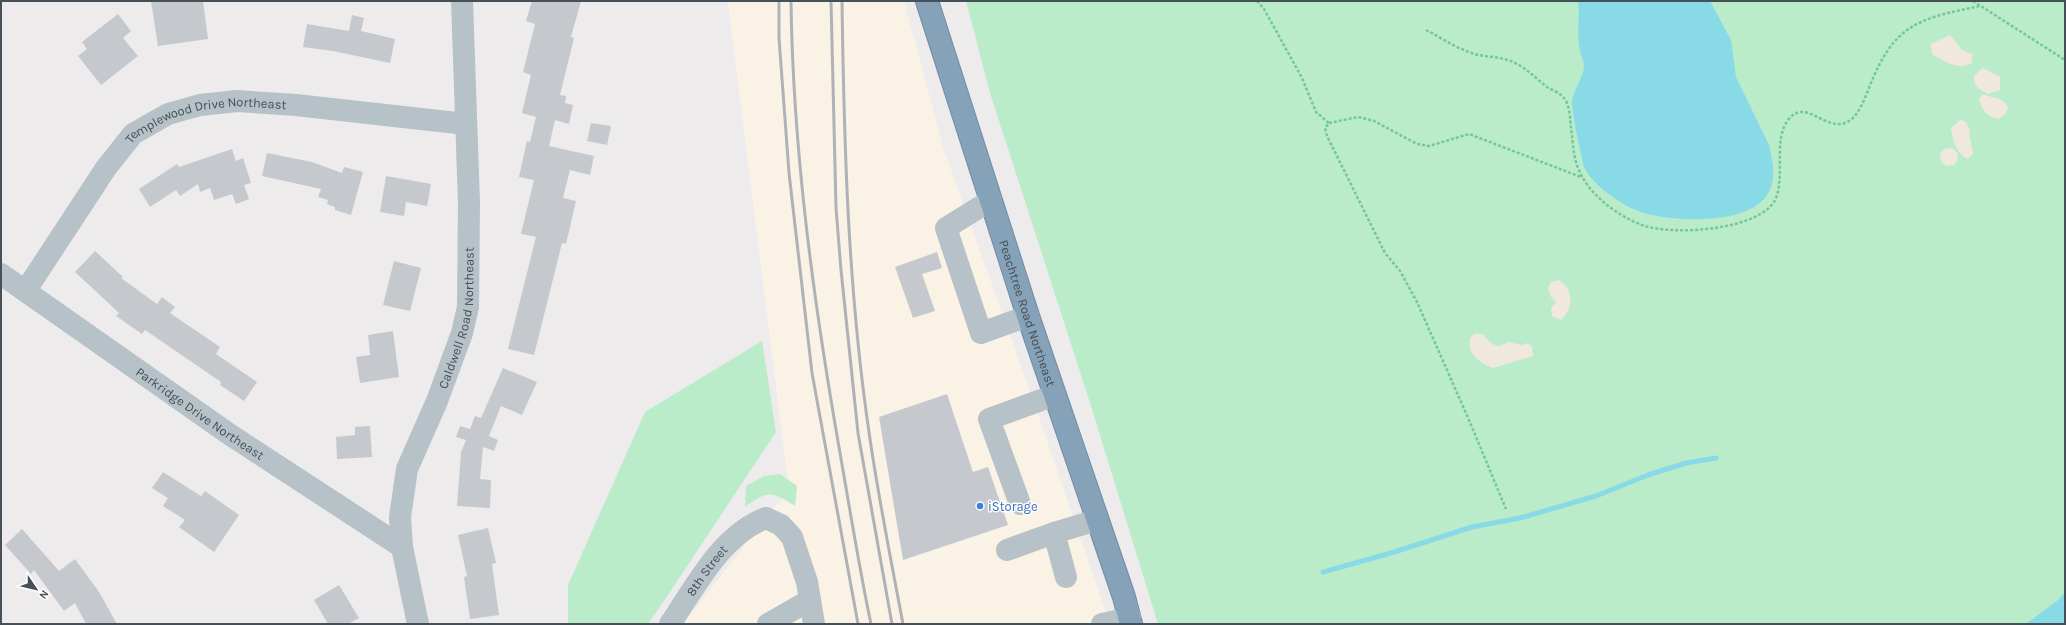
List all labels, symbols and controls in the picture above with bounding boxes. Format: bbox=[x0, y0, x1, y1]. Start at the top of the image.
street label: Templewood Drive Northeast bbox=[122, 93, 287, 146]
street label: Peachtree Road Northeast bbox=[997, 238, 1059, 389]
street label: Caldwell Road Northeast bbox=[435, 247, 476, 391]
street label: Parkridge Drive Northeast bbox=[133, 364, 267, 463]
place label: iStorage bbox=[988, 499, 1038, 514]
marker: iStorage bbox=[975, 501, 985, 511]
street label: 8th Street bbox=[683, 542, 730, 599]
north arrow bbox=[16, 569, 56, 609]
text: N bbox=[36, 587, 51, 601]

